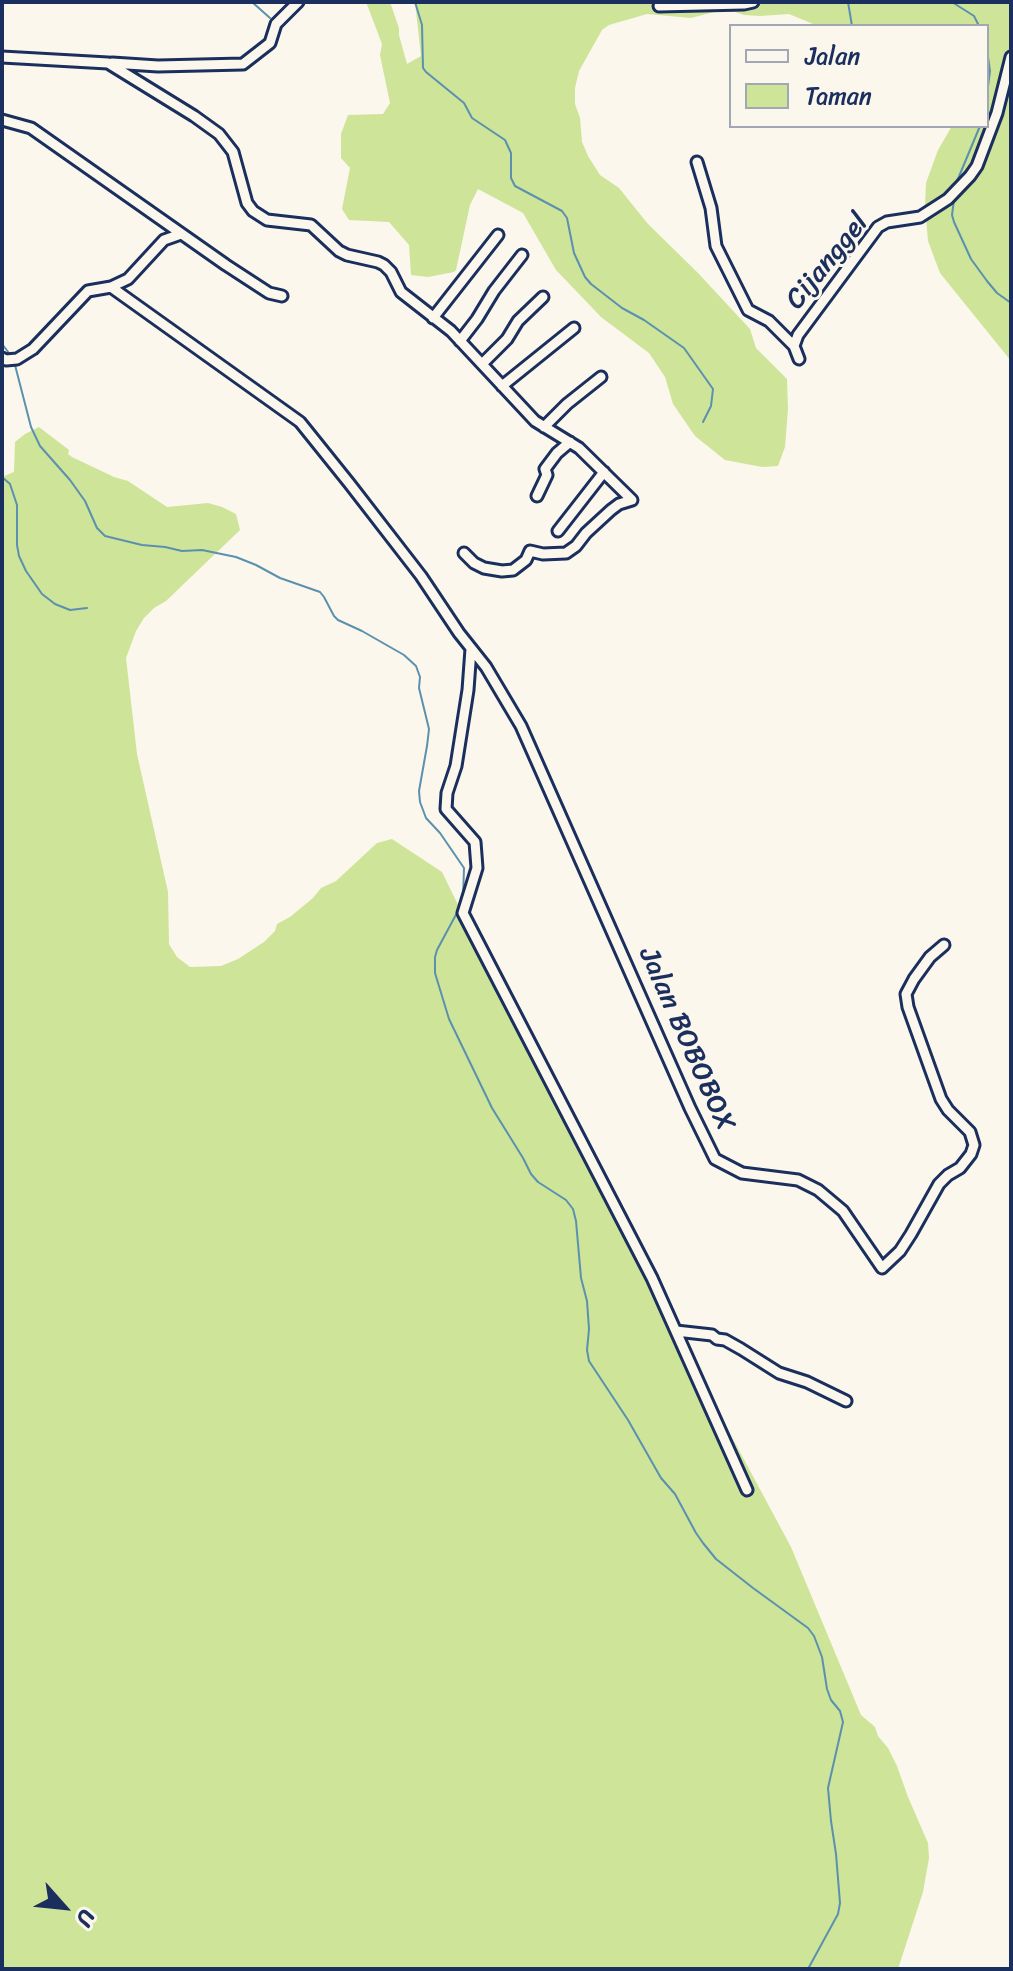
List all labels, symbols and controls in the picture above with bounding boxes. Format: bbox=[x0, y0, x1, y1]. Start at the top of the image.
legend bbox=[729, 24, 989, 128]
text: Jalan bbox=[805, 35, 860, 77]
text: Taman bbox=[805, 75, 872, 117]
street label: Cijanggel bbox=[779, 207, 877, 317]
street label: Jalan BOBOBOX bbox=[630, 943, 742, 1137]
north arrow bbox=[24, 1867, 104, 1947]
text: U bbox=[65, 1903, 107, 1933]

